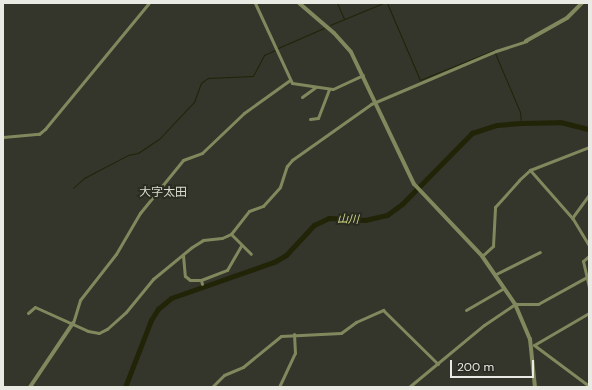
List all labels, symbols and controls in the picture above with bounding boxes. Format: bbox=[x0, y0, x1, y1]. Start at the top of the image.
district label: 大字太田 bbox=[139, 186, 187, 200]
water label: 山川 bbox=[337, 212, 359, 226]
scale bar bbox=[452, 352, 536, 378]
text: 200 m bbox=[457, 359, 494, 375]

